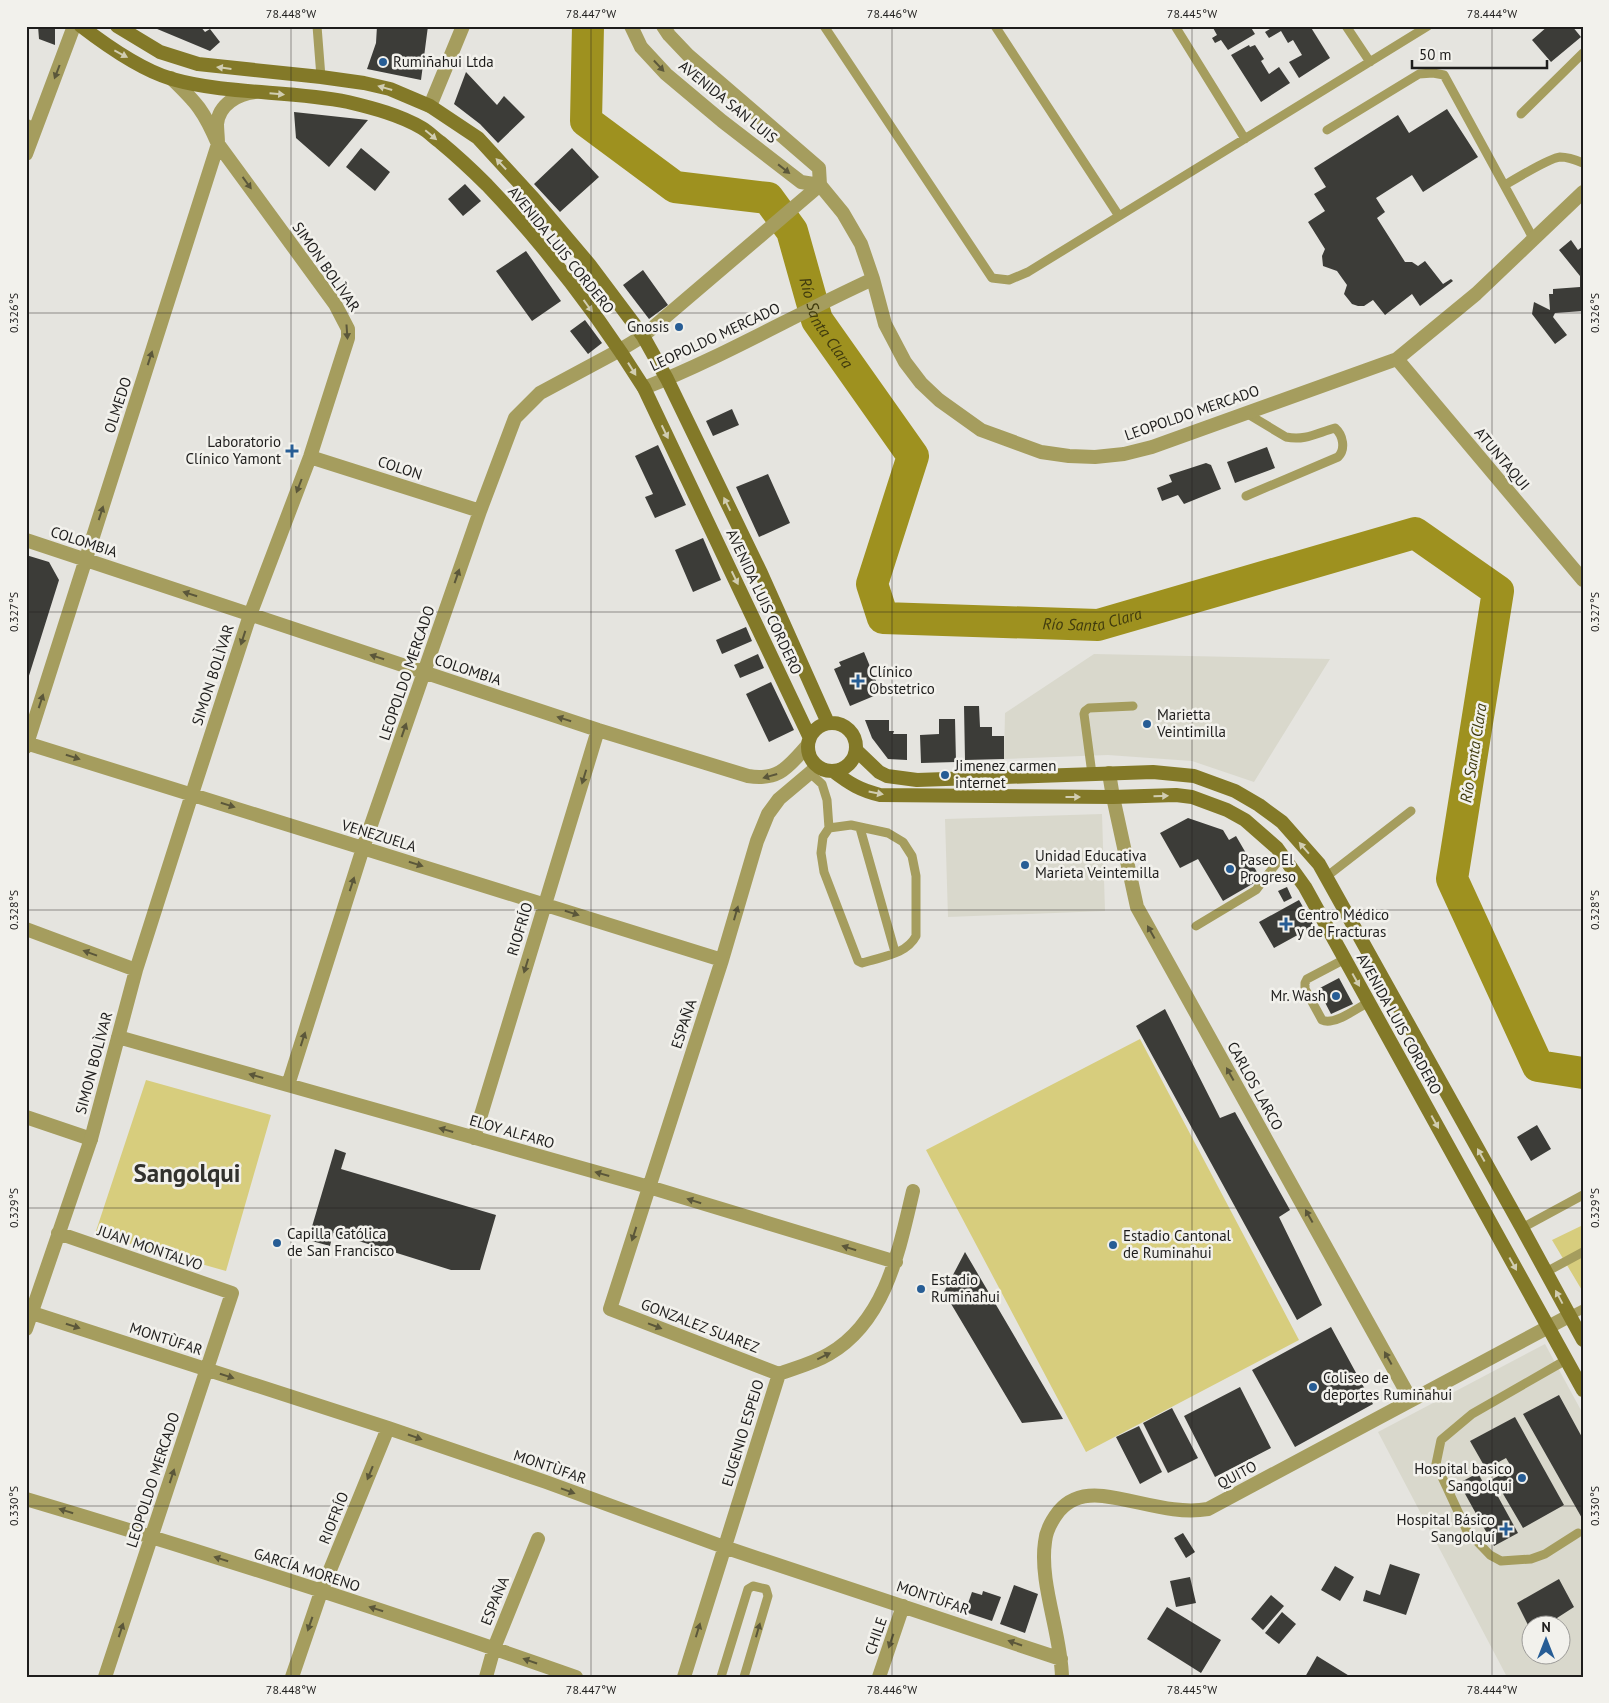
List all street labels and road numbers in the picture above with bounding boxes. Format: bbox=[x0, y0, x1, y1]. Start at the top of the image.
street label: AVENIDA SAN LUIS bbox=[675, 56, 781, 147]
street label: AVENIDA LUIS CORDERO bbox=[504, 182, 619, 317]
street label: SIMON BOLÌVAR bbox=[288, 218, 364, 315]
street label: LEOPOLDO MERCADO bbox=[647, 298, 783, 375]
street label: OLMEDO bbox=[100, 374, 136, 435]
street label: LEOPOLDO MERCADO bbox=[1122, 381, 1262, 445]
street label: ATUNTAQUI bbox=[1471, 423, 1534, 494]
street label: COLON bbox=[376, 451, 425, 484]
street label: COLOMBIA bbox=[48, 522, 120, 561]
street label: AVENIDA LUIS CORDERO bbox=[722, 526, 807, 678]
street label: LEOPOLDO MERCADO bbox=[375, 603, 439, 743]
street label: SIMON BOLÌVAR bbox=[187, 622, 238, 728]
street label: COLOMBIA bbox=[432, 650, 504, 689]
street label: VENEZUELA bbox=[338, 815, 419, 856]
street label: RIOFRÍO bbox=[502, 900, 537, 958]
street label: AVENIDA LUIS CORDERO bbox=[1353, 950, 1446, 1098]
street label: ESPAÑA bbox=[667, 996, 701, 1051]
street label: SIMON BOLÌVAR bbox=[71, 1010, 116, 1116]
street label: CARLOS LARCO bbox=[1223, 1038, 1288, 1133]
street label: ELOY ALFARO bbox=[467, 1110, 557, 1153]
street label: JUAN MONTALVO bbox=[94, 1220, 205, 1274]
street label: GONZALEZ SUAREZ bbox=[638, 1294, 762, 1357]
street label: MONTÙFAR bbox=[127, 1318, 205, 1359]
street label: EUGENIO ESPEJO bbox=[717, 1377, 768, 1489]
street label: LEOPOLDO MERCADO bbox=[122, 1410, 183, 1550]
street label: MONTÙFAR bbox=[511, 1445, 589, 1488]
street label: QUITO bbox=[1214, 1456, 1260, 1493]
street label: RIOFRÍO bbox=[314, 1489, 353, 1547]
street label: GARCÍA MORENO bbox=[252, 1543, 363, 1596]
street label: ESPAÑA bbox=[476, 1573, 513, 1628]
street label: MONTÙFAR bbox=[894, 1576, 972, 1619]
street label: CHILE bbox=[860, 1614, 891, 1657]

